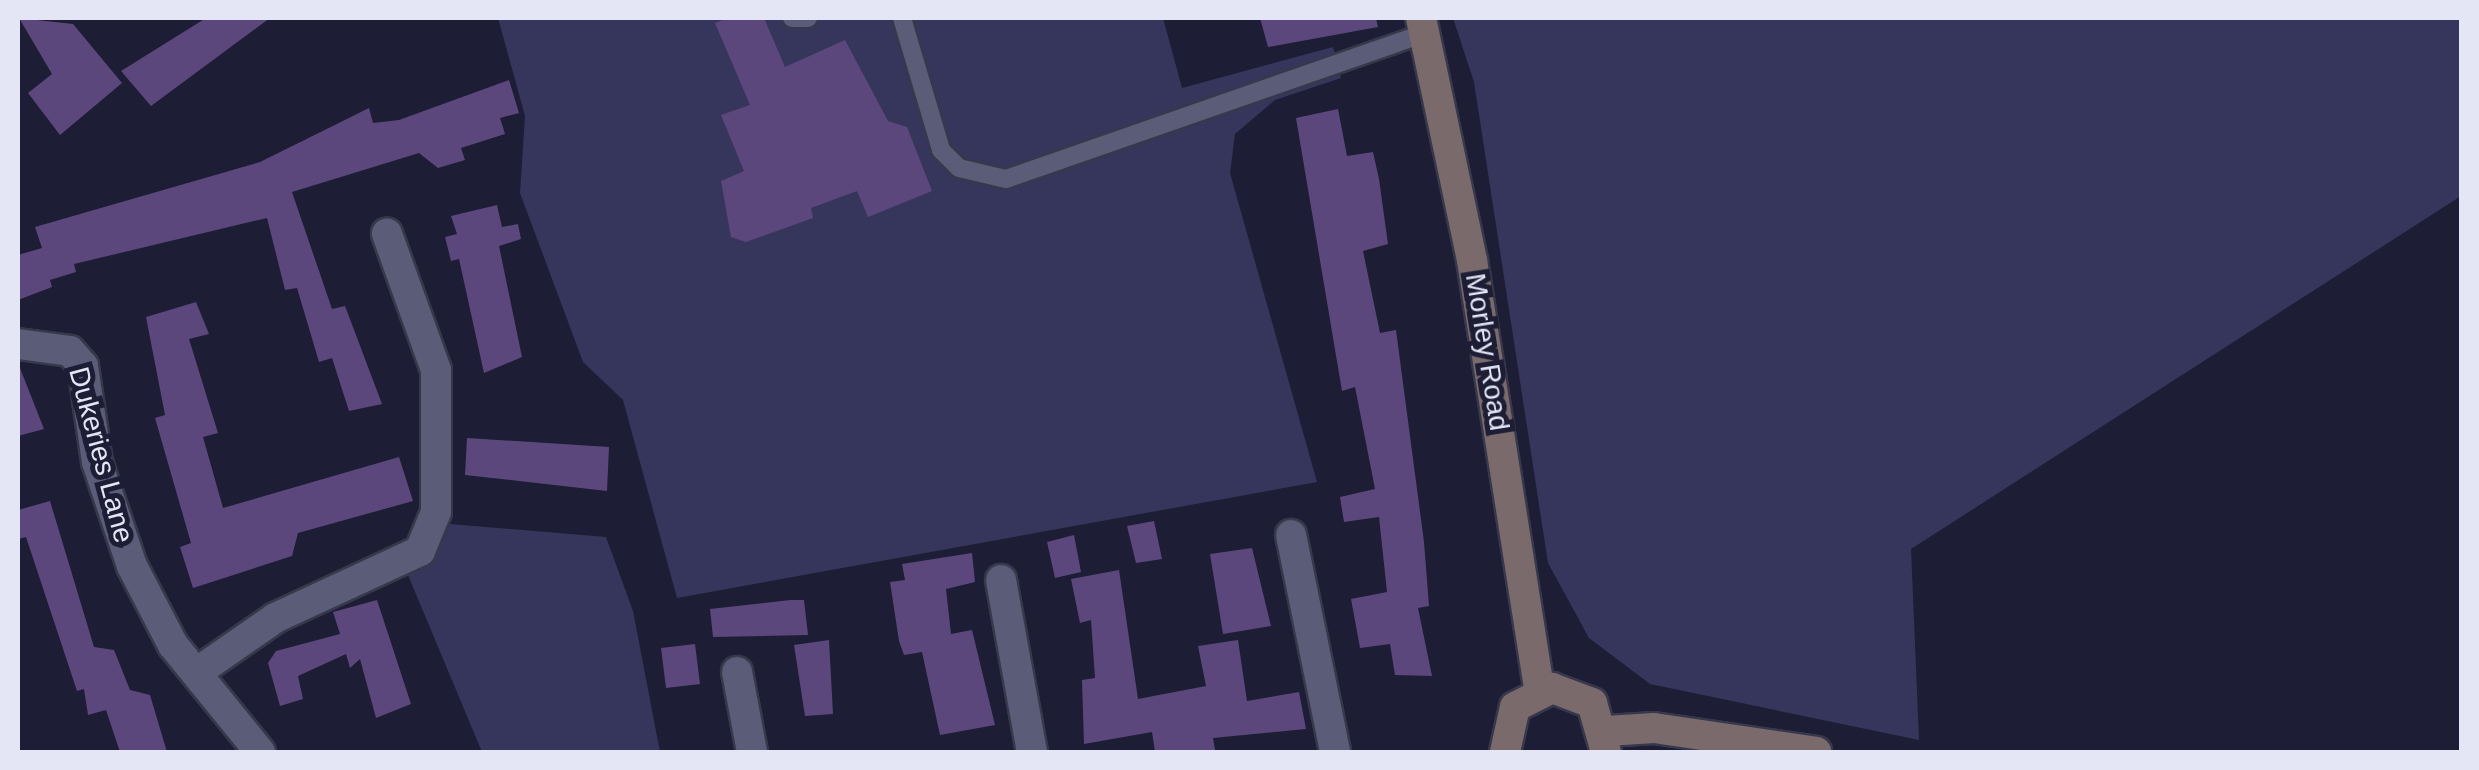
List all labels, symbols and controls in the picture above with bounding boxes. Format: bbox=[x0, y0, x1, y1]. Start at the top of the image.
street label: Morley Road bbox=[1458, 271, 1516, 433]
street label: Dukeries Lane bbox=[61, 363, 141, 547]

